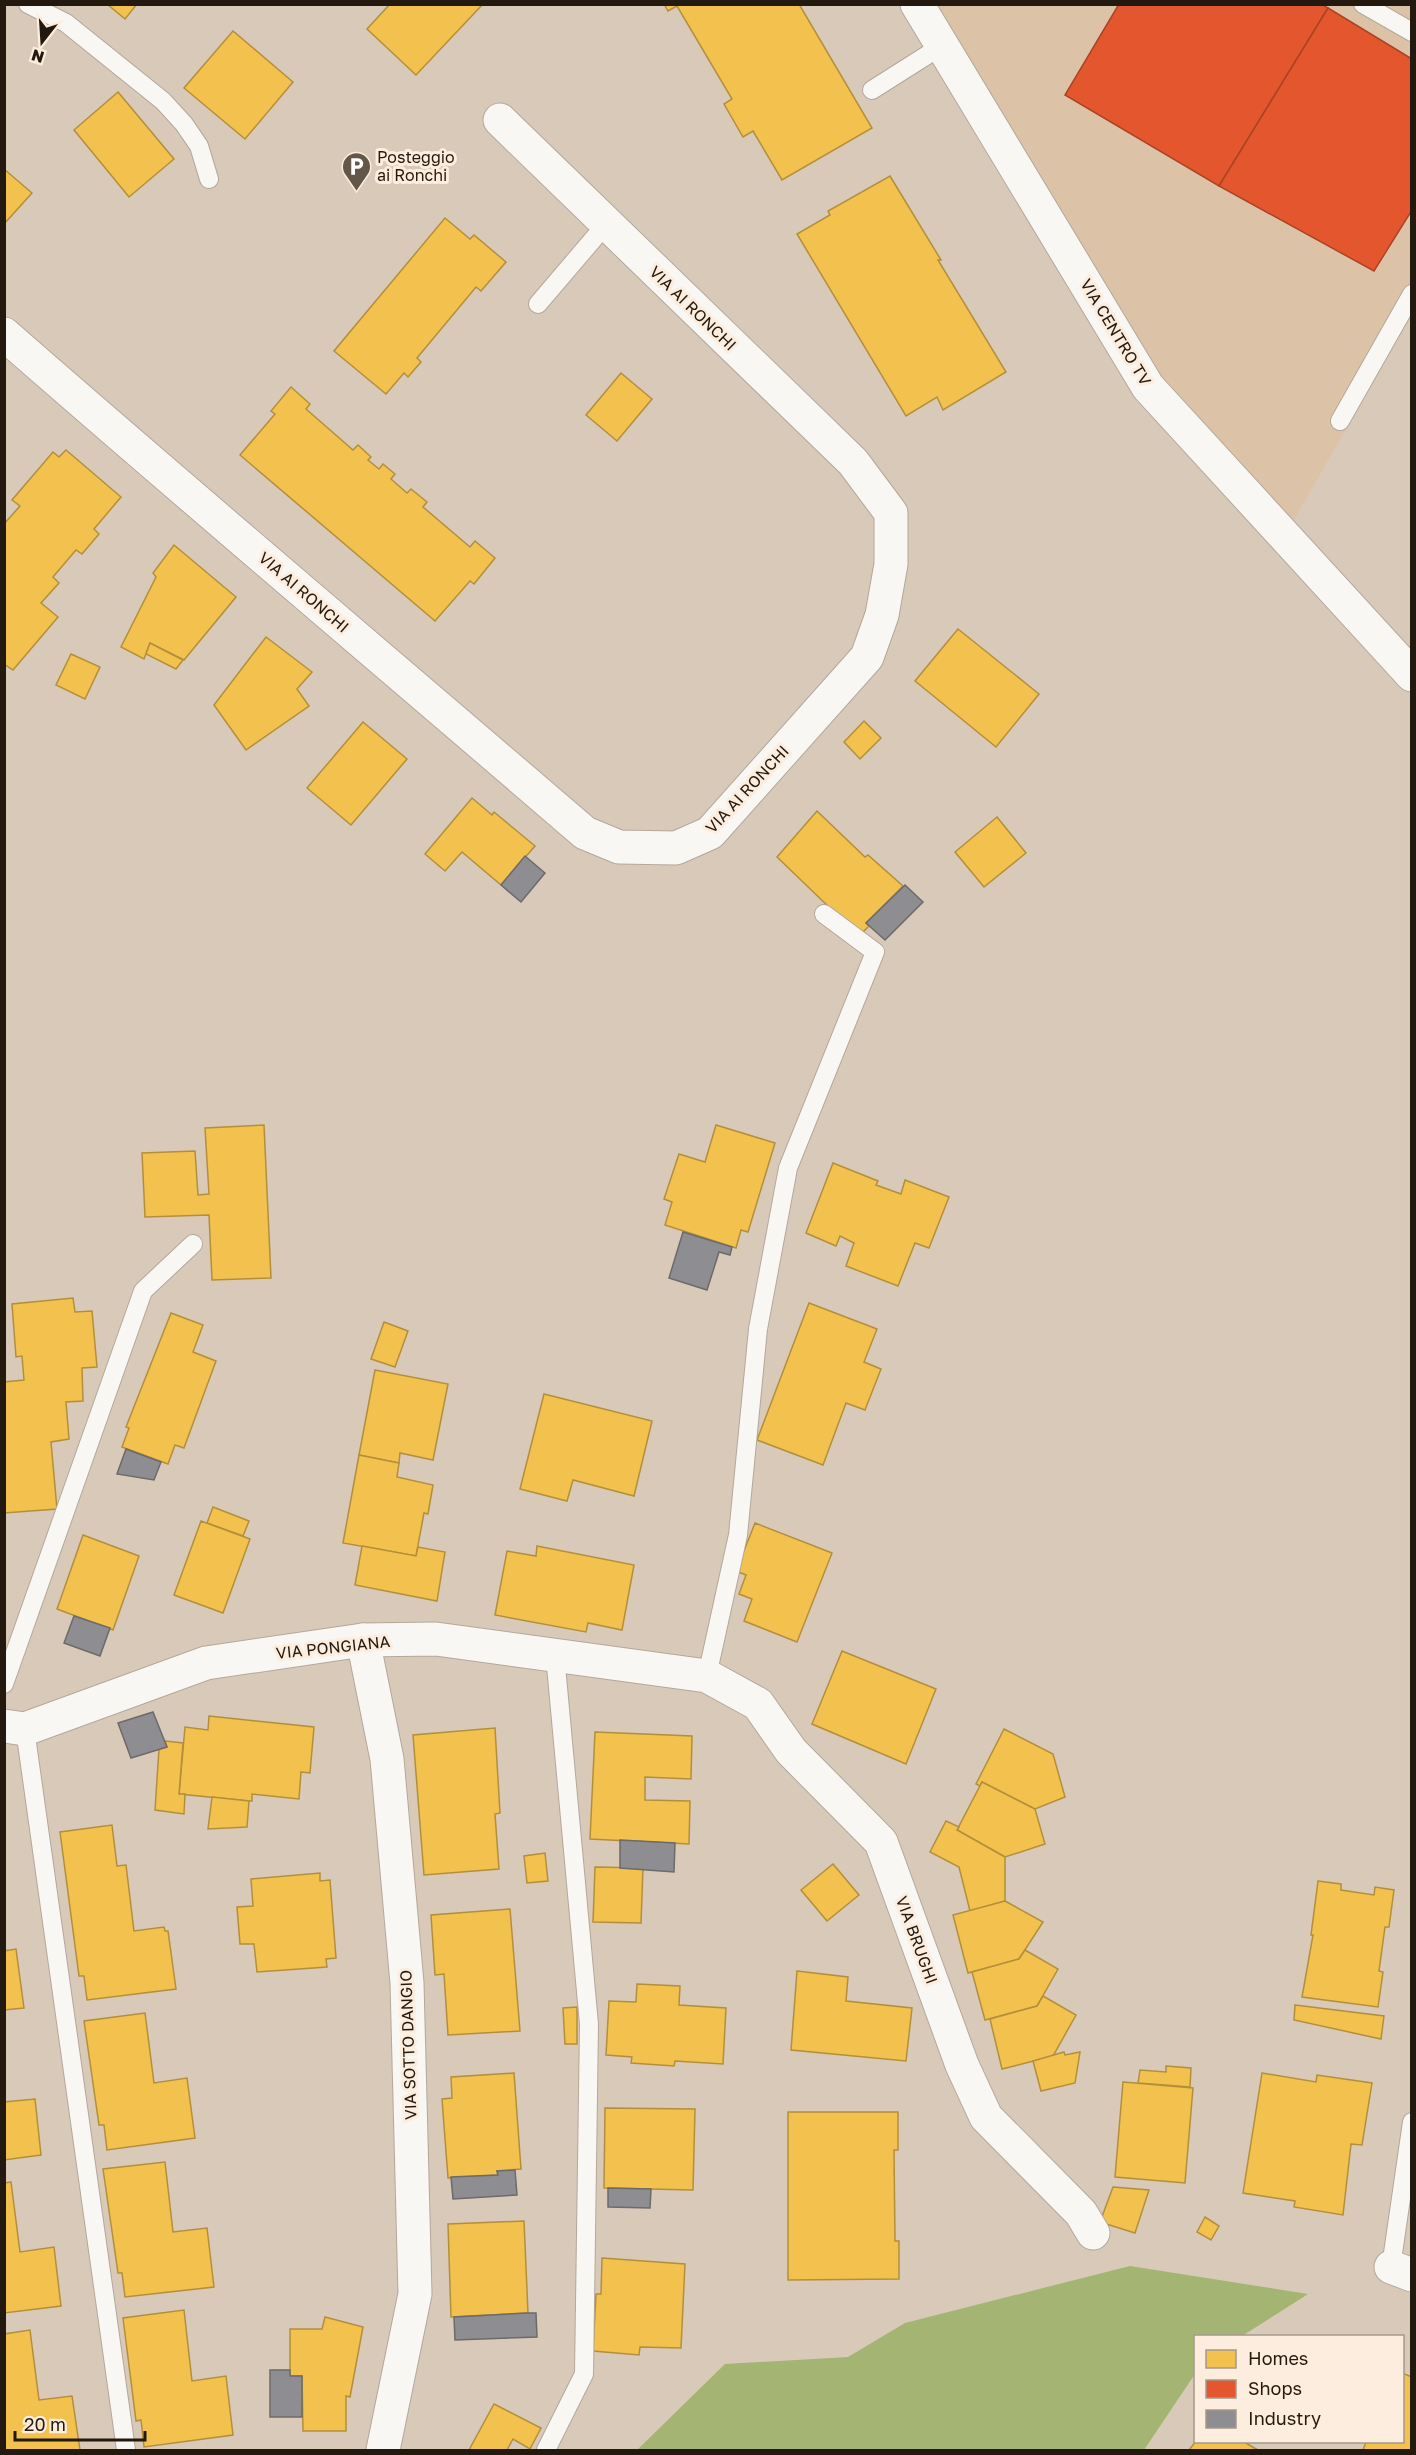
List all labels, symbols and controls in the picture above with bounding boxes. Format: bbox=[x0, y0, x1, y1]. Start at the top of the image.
north arrow bbox=[12, 12, 72, 72]
text: N bbox=[29, 45, 46, 68]
place label: Posteggio ai Ronchi bbox=[377, 147, 455, 185]
parking icon: Posteggio ai Ronchi bbox=[340, 150, 372, 192]
street label: VIA AI RONCHI bbox=[645, 262, 741, 354]
street label: VIA CENTRO TV bbox=[1076, 275, 1156, 389]
street label: VIA AI RONCHI bbox=[255, 547, 353, 637]
street label: VIA AI RONCHI bbox=[701, 741, 793, 837]
street label: VIA PONGIANA bbox=[275, 1631, 391, 1663]
street label: VIA BRUGHI bbox=[892, 1893, 942, 1987]
street label: VIA SOTTO DANGIO bbox=[395, 1970, 421, 2120]
legend bbox=[1194, 2335, 1404, 2443]
text: Homes bbox=[1248, 2347, 1308, 2369]
text: Shops bbox=[1248, 2377, 1302, 2399]
scale bar bbox=[15, 2404, 146, 2442]
text: Industry bbox=[1248, 2407, 1321, 2429]
text: 20 m bbox=[24, 2413, 66, 2435]

